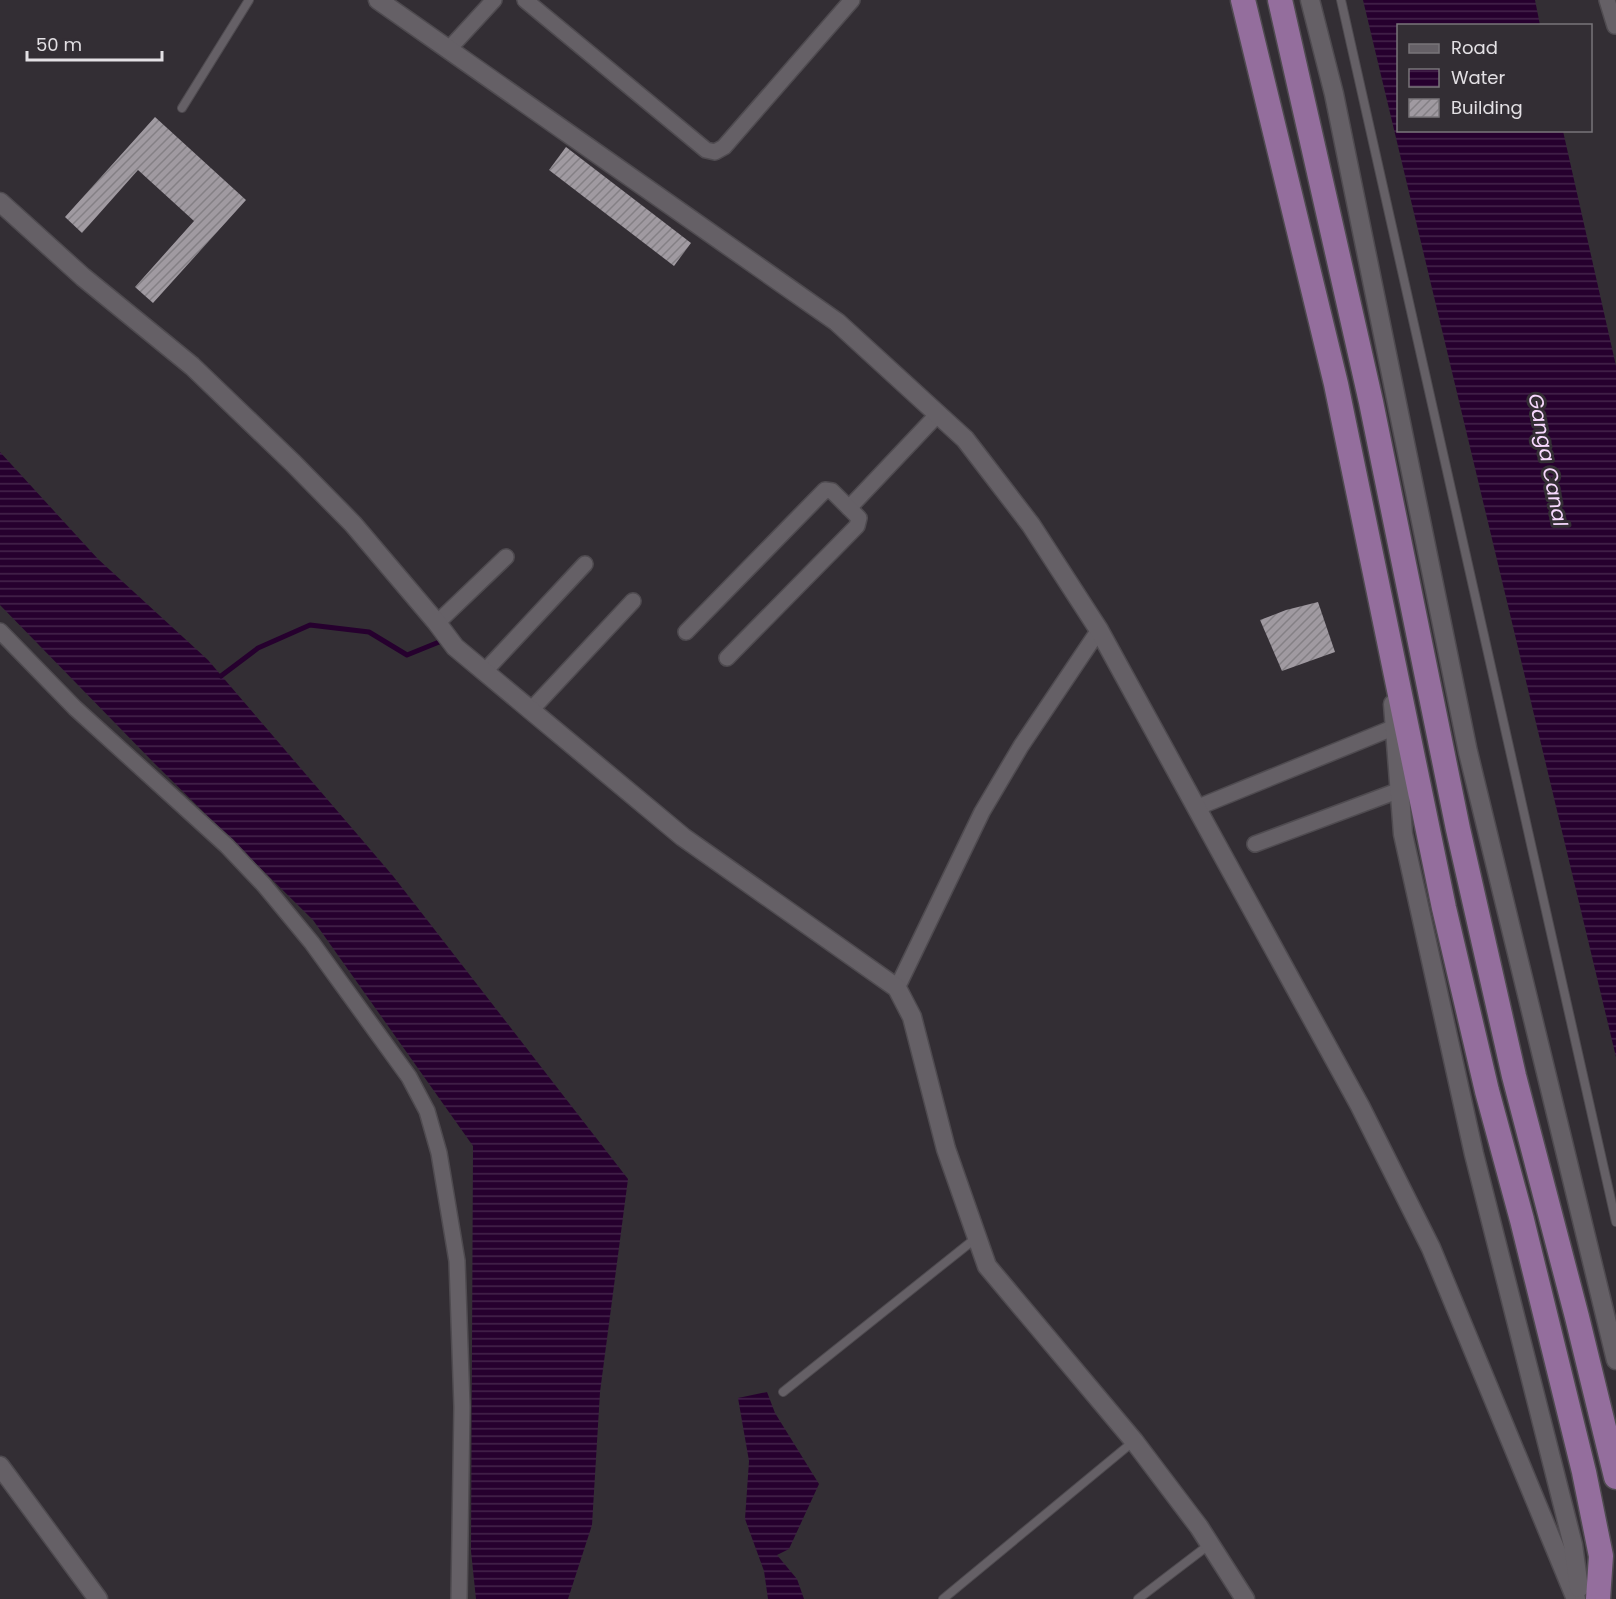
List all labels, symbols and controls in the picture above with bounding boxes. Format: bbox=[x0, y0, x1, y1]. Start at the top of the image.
scale bar bbox=[27, 24, 162, 62]
legend bbox=[1397, 24, 1592, 132]
text: 50 m bbox=[36, 32, 82, 57]
text: Road bbox=[1451, 35, 1498, 60]
text: Water bbox=[1451, 65, 1505, 90]
text: Building bbox=[1451, 95, 1523, 120]
water label: Ganga Canal bbox=[1521, 391, 1575, 529]

